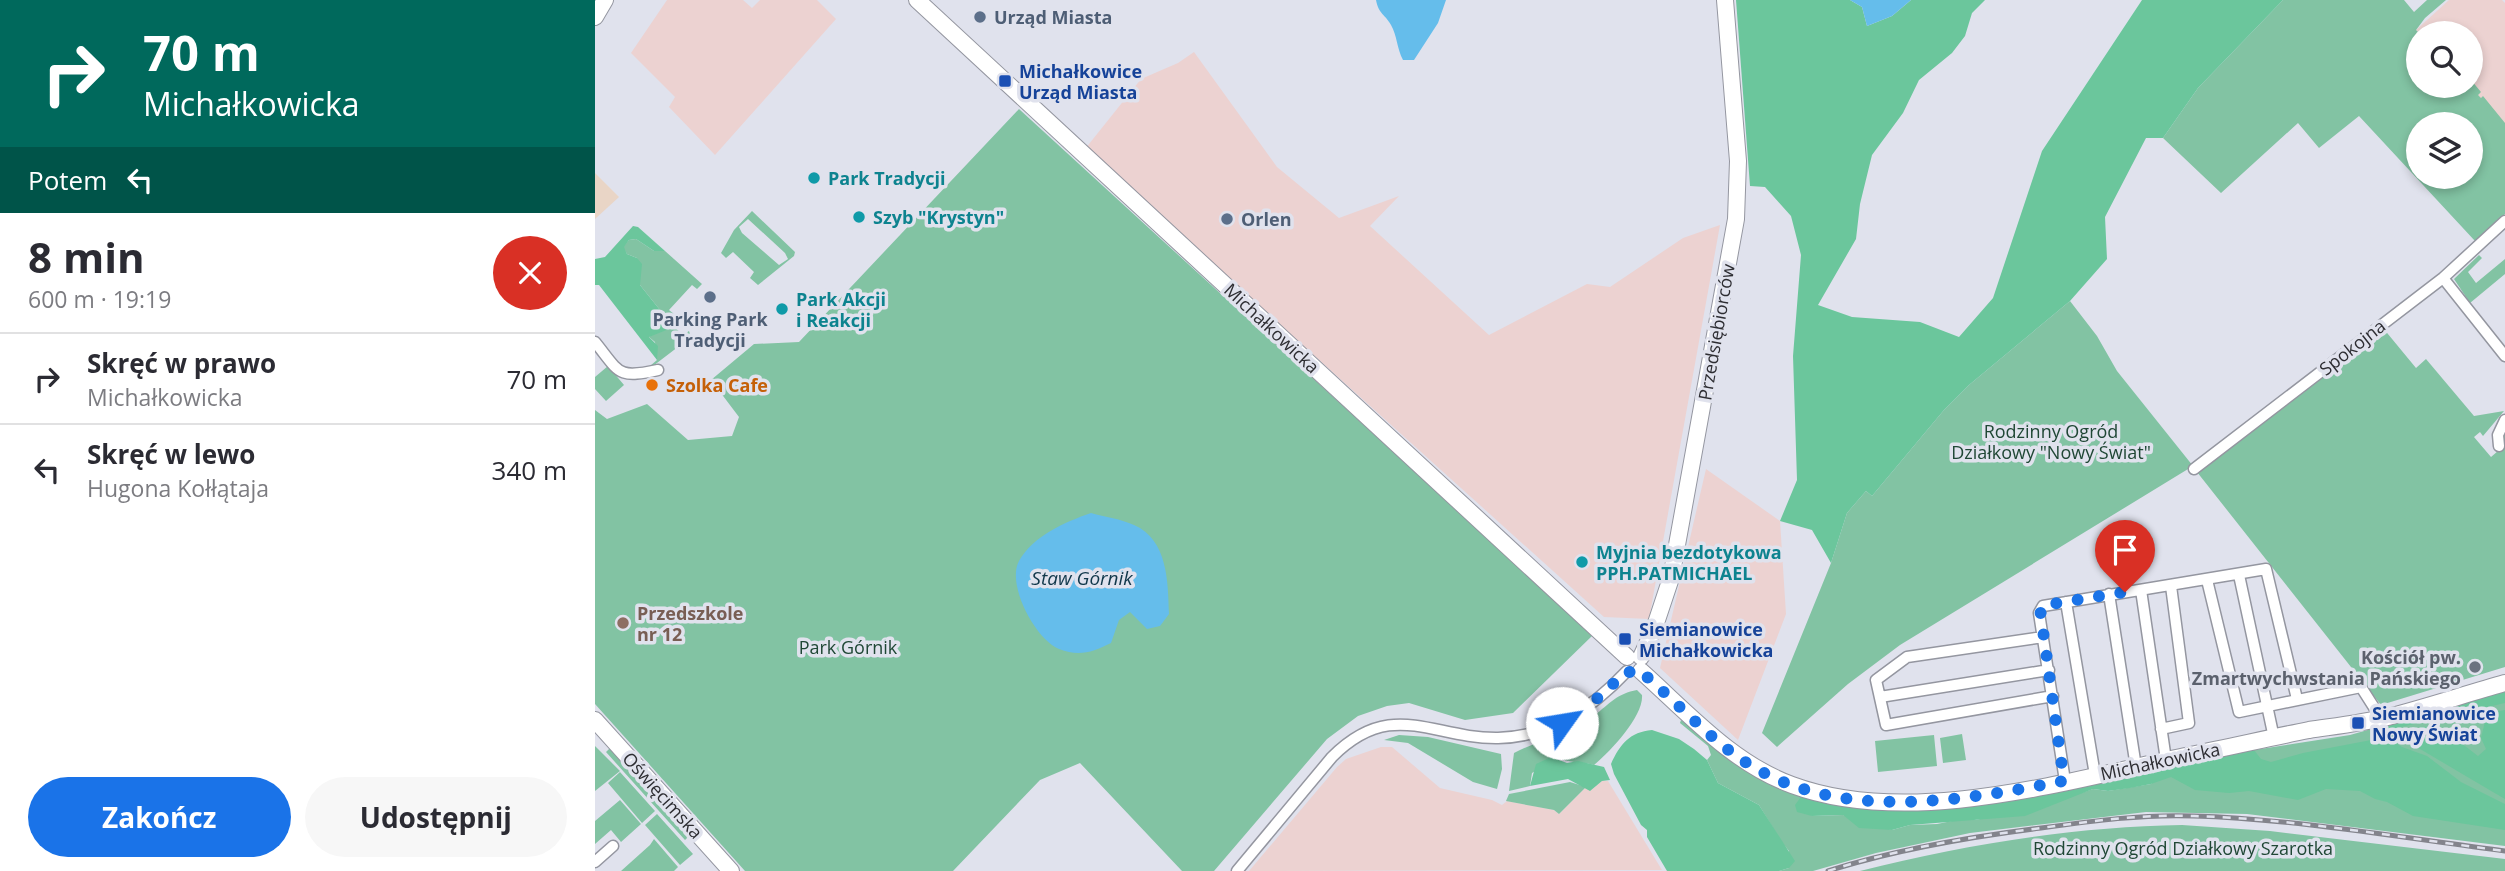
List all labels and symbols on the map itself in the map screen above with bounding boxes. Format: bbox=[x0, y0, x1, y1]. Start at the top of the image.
place label: Urząd Miasta bbox=[994, 5, 1112, 29]
marker: Urząd Miasta bbox=[972, 9, 988, 25]
place label: Michałkowice Urząd Miasta bbox=[1019, 59, 1142, 104]
marker: Michałkowice Urząd Miasta bbox=[997, 73, 1013, 89]
place label: Park Tradycji bbox=[828, 166, 946, 190]
marker: Park Tradycji bbox=[806, 170, 822, 186]
place label: Szyb "Krystyn" bbox=[873, 205, 1004, 229]
place label: Orlen bbox=[1241, 207, 1291, 231]
marker: Szyb "Krystyn" bbox=[851, 209, 867, 225]
marker: Orlen bbox=[1219, 211, 1235, 227]
street label: Przedsiębiorców bbox=[1692, 262, 1740, 402]
street label: Michałkowicka bbox=[1219, 278, 1325, 378]
place label: Park Akcji i Reakcji bbox=[796, 287, 886, 332]
marker: Parking Park Tradycji bbox=[702, 289, 718, 305]
marker: Park Akcji i Reakcji bbox=[774, 301, 790, 317]
place label: Parking Park Tradycji bbox=[652, 307, 768, 352]
street label: Spokojna bbox=[2314, 314, 2390, 380]
place label: Szolka Cafe bbox=[666, 373, 768, 397]
marker: Szolka Cafe bbox=[644, 377, 660, 393]
park label: Rodzinny Ogród Działkowy "Nowy Świat" bbox=[1951, 419, 2151, 464]
pin bbox=[2095, 520, 2155, 592]
place label: Myjnia bezdotykowa PPH.PATMICHAEL bbox=[1596, 540, 1782, 585]
marker: Myjnia bezdotykowa PPH.PATMICHAEL bbox=[1574, 554, 1590, 570]
water label: Staw Górnik bbox=[1031, 565, 1133, 591]
place label: Przedszkole nr 12 bbox=[637, 601, 743, 646]
marker: Przedszkole nr 12 bbox=[615, 615, 631, 631]
place label: Siemianowice Michałkowicka bbox=[1639, 617, 1773, 662]
marker: Siemianowice Michałkowicka bbox=[1617, 631, 1633, 647]
park label: Park Górnik bbox=[799, 635, 898, 659]
place label: Kościół pw. Zmartwychwstania Pańskiego bbox=[2192, 645, 2461, 690]
marker: Kościół pw. Zmartwychwstania Pańskiego bbox=[2467, 659, 2483, 675]
position arrow bbox=[1525, 686, 1599, 760]
place label: Siemianowice Nowy Świat bbox=[2372, 701, 2496, 746]
marker: Siemianowice Nowy Świat bbox=[2350, 715, 2366, 731]
street label: Michałkowicka bbox=[2098, 737, 2222, 785]
street label: Oświęcimska bbox=[618, 746, 708, 844]
park label: Rodzinny Ogród Działkowy Szarotka bbox=[2033, 836, 2333, 860]

